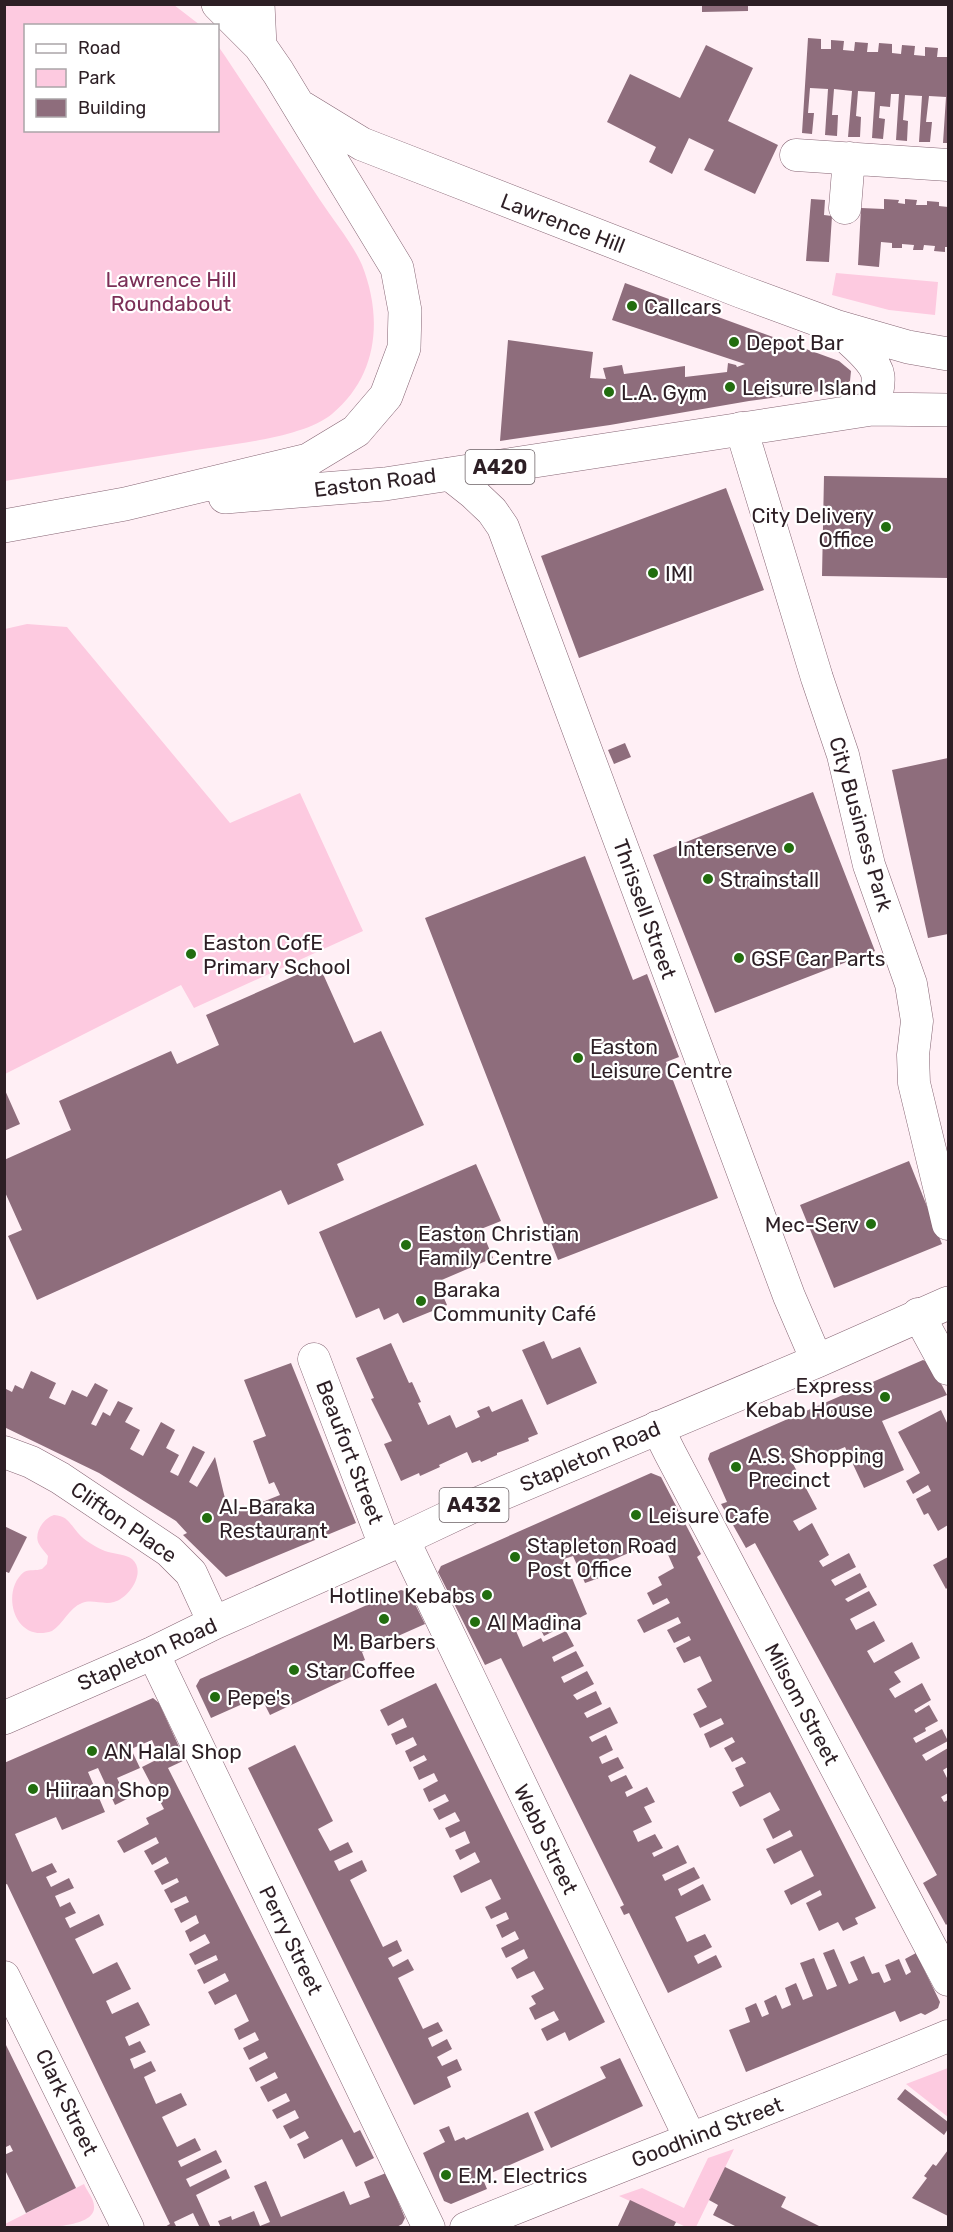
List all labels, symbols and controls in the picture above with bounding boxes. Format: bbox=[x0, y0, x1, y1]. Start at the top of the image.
legend bbox=[24, 24, 219, 132]
text: Road bbox=[78, 37, 121, 59]
text: Park bbox=[78, 67, 116, 89]
text: Building bbox=[78, 97, 146, 119]
street label: Lawrence Hill bbox=[497, 188, 629, 258]
park label: Lawrence Hill Roundabout bbox=[105, 267, 237, 316]
place label: Callcars bbox=[644, 294, 722, 319]
marker: Callcars bbox=[625, 299, 639, 313]
place label: Depot Bar bbox=[746, 330, 844, 355]
marker: Depot Bar bbox=[727, 335, 741, 349]
place label: Leisure Island bbox=[742, 375, 877, 400]
place label: L.A. Gym bbox=[621, 380, 707, 405]
marker: Leisure Island bbox=[723, 380, 737, 394]
marker: L.A. Gym bbox=[602, 385, 616, 399]
road number: A420 bbox=[466, 450, 534, 484]
street label: Easton Road bbox=[312, 462, 438, 502]
place label: City Delivery Office bbox=[752, 503, 874, 552]
marker: City Delivery Office bbox=[879, 520, 893, 534]
place label: IMI bbox=[665, 561, 693, 586]
marker: IMI bbox=[646, 566, 660, 580]
street label: City Business Park bbox=[824, 734, 898, 914]
street label: Thrissell Street bbox=[608, 836, 682, 982]
place label: Interserve bbox=[677, 836, 777, 861]
marker: Interserve bbox=[782, 841, 796, 855]
place label: Strainstall bbox=[720, 867, 819, 892]
marker: Strainstall bbox=[701, 872, 715, 886]
place label: Easton CofE Primary School bbox=[203, 930, 351, 979]
place label: GSF Car Parts bbox=[751, 946, 885, 971]
marker: Easton CofE Primary School bbox=[184, 947, 198, 961]
marker: GSF Car Parts bbox=[732, 951, 746, 965]
place label: Easton Leisure Centre bbox=[590, 1034, 733, 1083]
marker: Easton Leisure Centre bbox=[571, 1051, 585, 1065]
place label: Mec-Serv bbox=[765, 1212, 859, 1237]
marker: Mec-Serv bbox=[864, 1217, 878, 1231]
place label: Easton Christian Family Centre bbox=[418, 1221, 579, 1270]
marker: Easton Christian Family Centre bbox=[399, 1238, 413, 1252]
place label: Baraka Community Café bbox=[433, 1277, 596, 1326]
marker: Baraka Community Café bbox=[414, 1294, 428, 1308]
place label: Express Kebab House bbox=[745, 1373, 873, 1422]
street label: Beaufort Street bbox=[311, 1377, 389, 1527]
marker: Express Kebab House bbox=[878, 1390, 892, 1404]
street label: Stapleton Road bbox=[516, 1415, 664, 1497]
place label: A.S. Shopping Precinct bbox=[748, 1443, 884, 1492]
marker: A.S. Shopping Precinct bbox=[729, 1460, 743, 1474]
street label: Clifton Place bbox=[66, 1476, 182, 1568]
road number: A432 bbox=[440, 1488, 508, 1522]
place label: Al-Baraka Restaurant bbox=[219, 1494, 328, 1543]
place label: Leisure Cafe bbox=[648, 1503, 770, 1528]
marker: Leisure Cafe bbox=[629, 1508, 643, 1522]
marker: Al-Baraka Restaurant bbox=[200, 1511, 214, 1525]
place label: Stapleton Road Post Office bbox=[527, 1533, 677, 1582]
marker: Stapleton Road Post Office bbox=[508, 1550, 522, 1564]
place label: Hotline Kebabs bbox=[329, 1583, 475, 1608]
marker: Hotline Kebabs bbox=[480, 1588, 494, 1602]
place label: Al Madina bbox=[487, 1610, 581, 1635]
street label: Stapleton Road bbox=[73, 1612, 221, 1696]
marker: M. Barbers bbox=[377, 1612, 391, 1626]
marker: Al Madina bbox=[468, 1615, 482, 1629]
place label: M. Barbers bbox=[332, 1629, 436, 1654]
street label: Milsom Street bbox=[759, 1639, 845, 1769]
place label: Star Coffee bbox=[306, 1658, 415, 1683]
marker: Star Coffee bbox=[287, 1663, 301, 1677]
place label: Pepe's bbox=[227, 1685, 291, 1710]
marker: Pepe's bbox=[208, 1690, 222, 1704]
place label: AN Halal Shop bbox=[104, 1739, 242, 1764]
marker: AN Halal Shop bbox=[85, 1744, 99, 1758]
place label: Hiiraan Shop bbox=[45, 1777, 169, 1802]
street label: Webb Street bbox=[509, 1780, 583, 1898]
marker: Hiiraan Shop bbox=[26, 1782, 40, 1796]
street label: Perry Street bbox=[254, 1882, 328, 1998]
street label: Clark Street bbox=[31, 2045, 103, 2159]
street label: Goodhind Street bbox=[628, 2092, 786, 2172]
place label: E.M. Electrics bbox=[458, 2163, 588, 2188]
marker: E.M. Electrics bbox=[439, 2168, 453, 2182]

